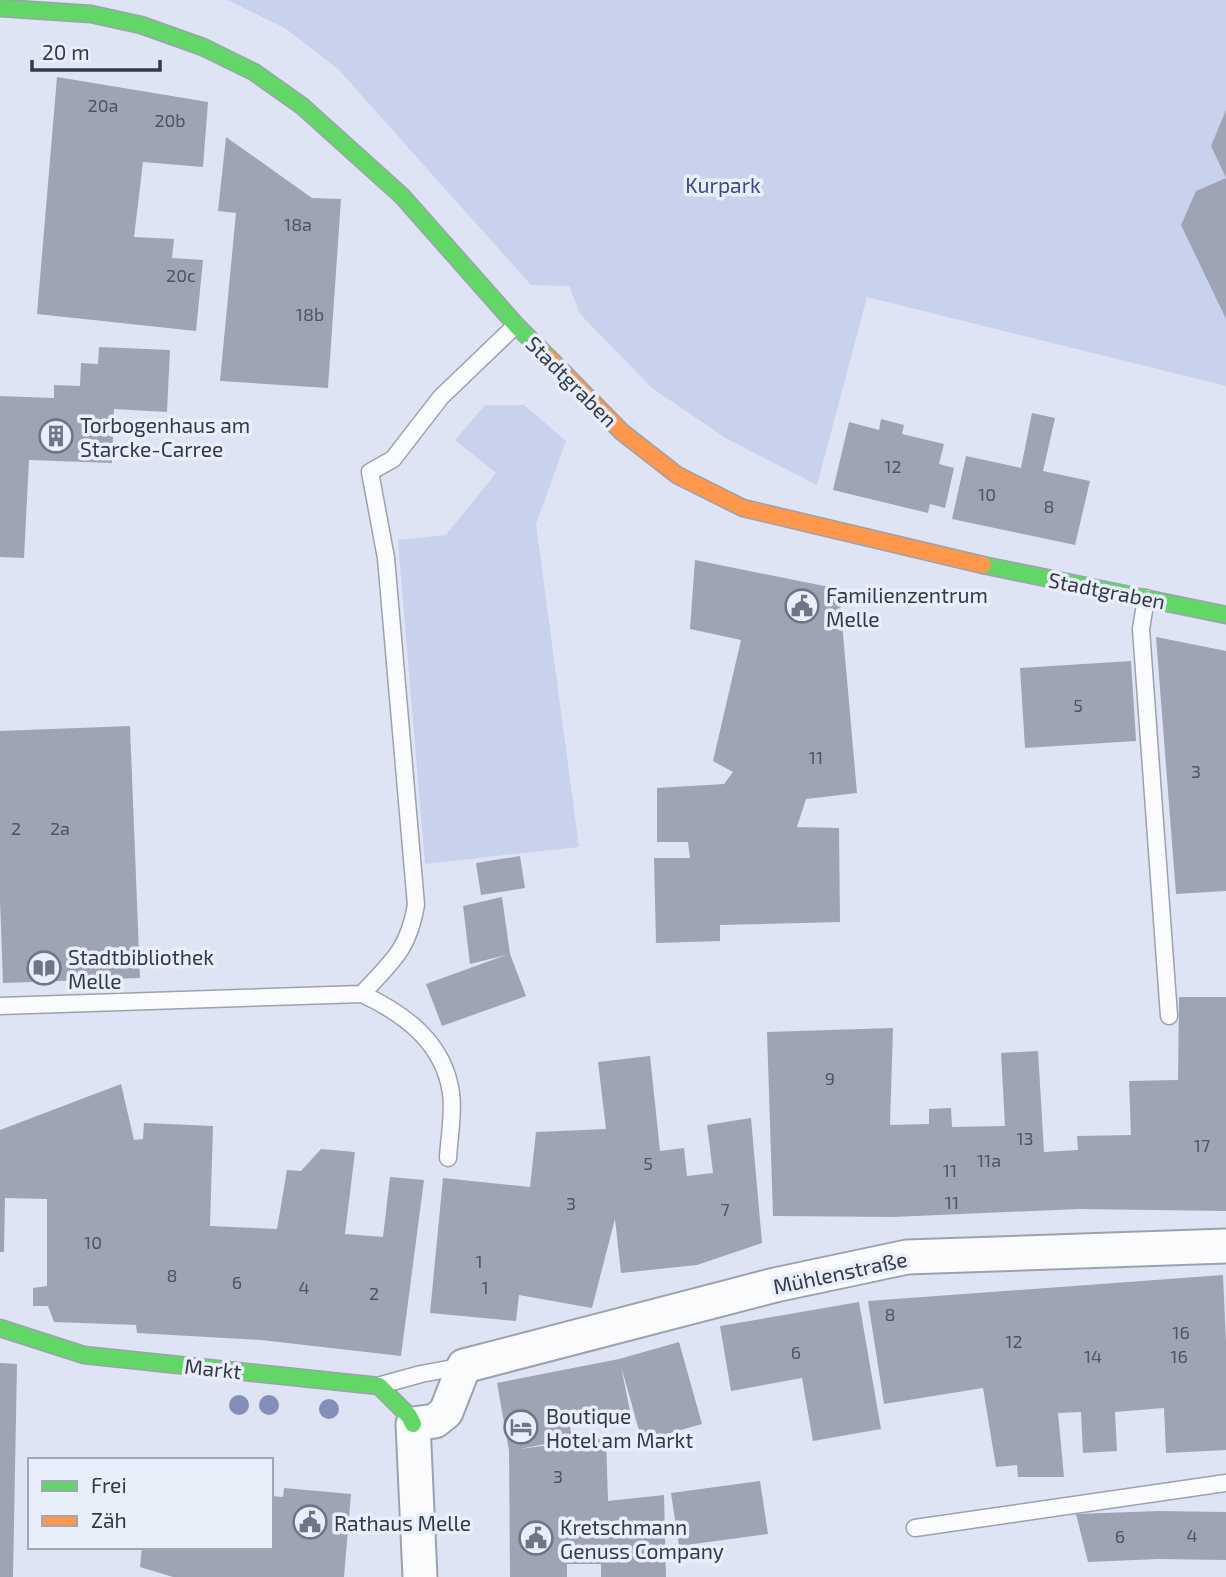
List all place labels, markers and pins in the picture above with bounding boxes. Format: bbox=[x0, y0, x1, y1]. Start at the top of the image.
place label: Torbogenhaus am Starcke-Carree bbox=[80, 412, 250, 461]
building icon: Torbogenhaus am Starcke-Carree bbox=[37, 417, 75, 455]
place label: Familienzentrum Melle bbox=[826, 582, 988, 631]
public building icon: Familienzentrum Melle bbox=[783, 587, 821, 625]
place label: Stadtbibliothek Melle bbox=[68, 944, 214, 993]
library icon: Stadtbibliothek Melle bbox=[25, 949, 63, 987]
place label: Boutique Hotel am Markt bbox=[546, 1403, 693, 1452]
hotel icon: Boutique Hotel am Markt bbox=[502, 1408, 540, 1446]
public building icon: Rathaus Melle bbox=[291, 1503, 329, 1541]
place label: Rathaus Melle bbox=[334, 1510, 471, 1535]
place label: Kretschmann Genuss Company bbox=[560, 1514, 724, 1563]
public building icon: Kretschmann Genuss Company bbox=[517, 1519, 555, 1557]

